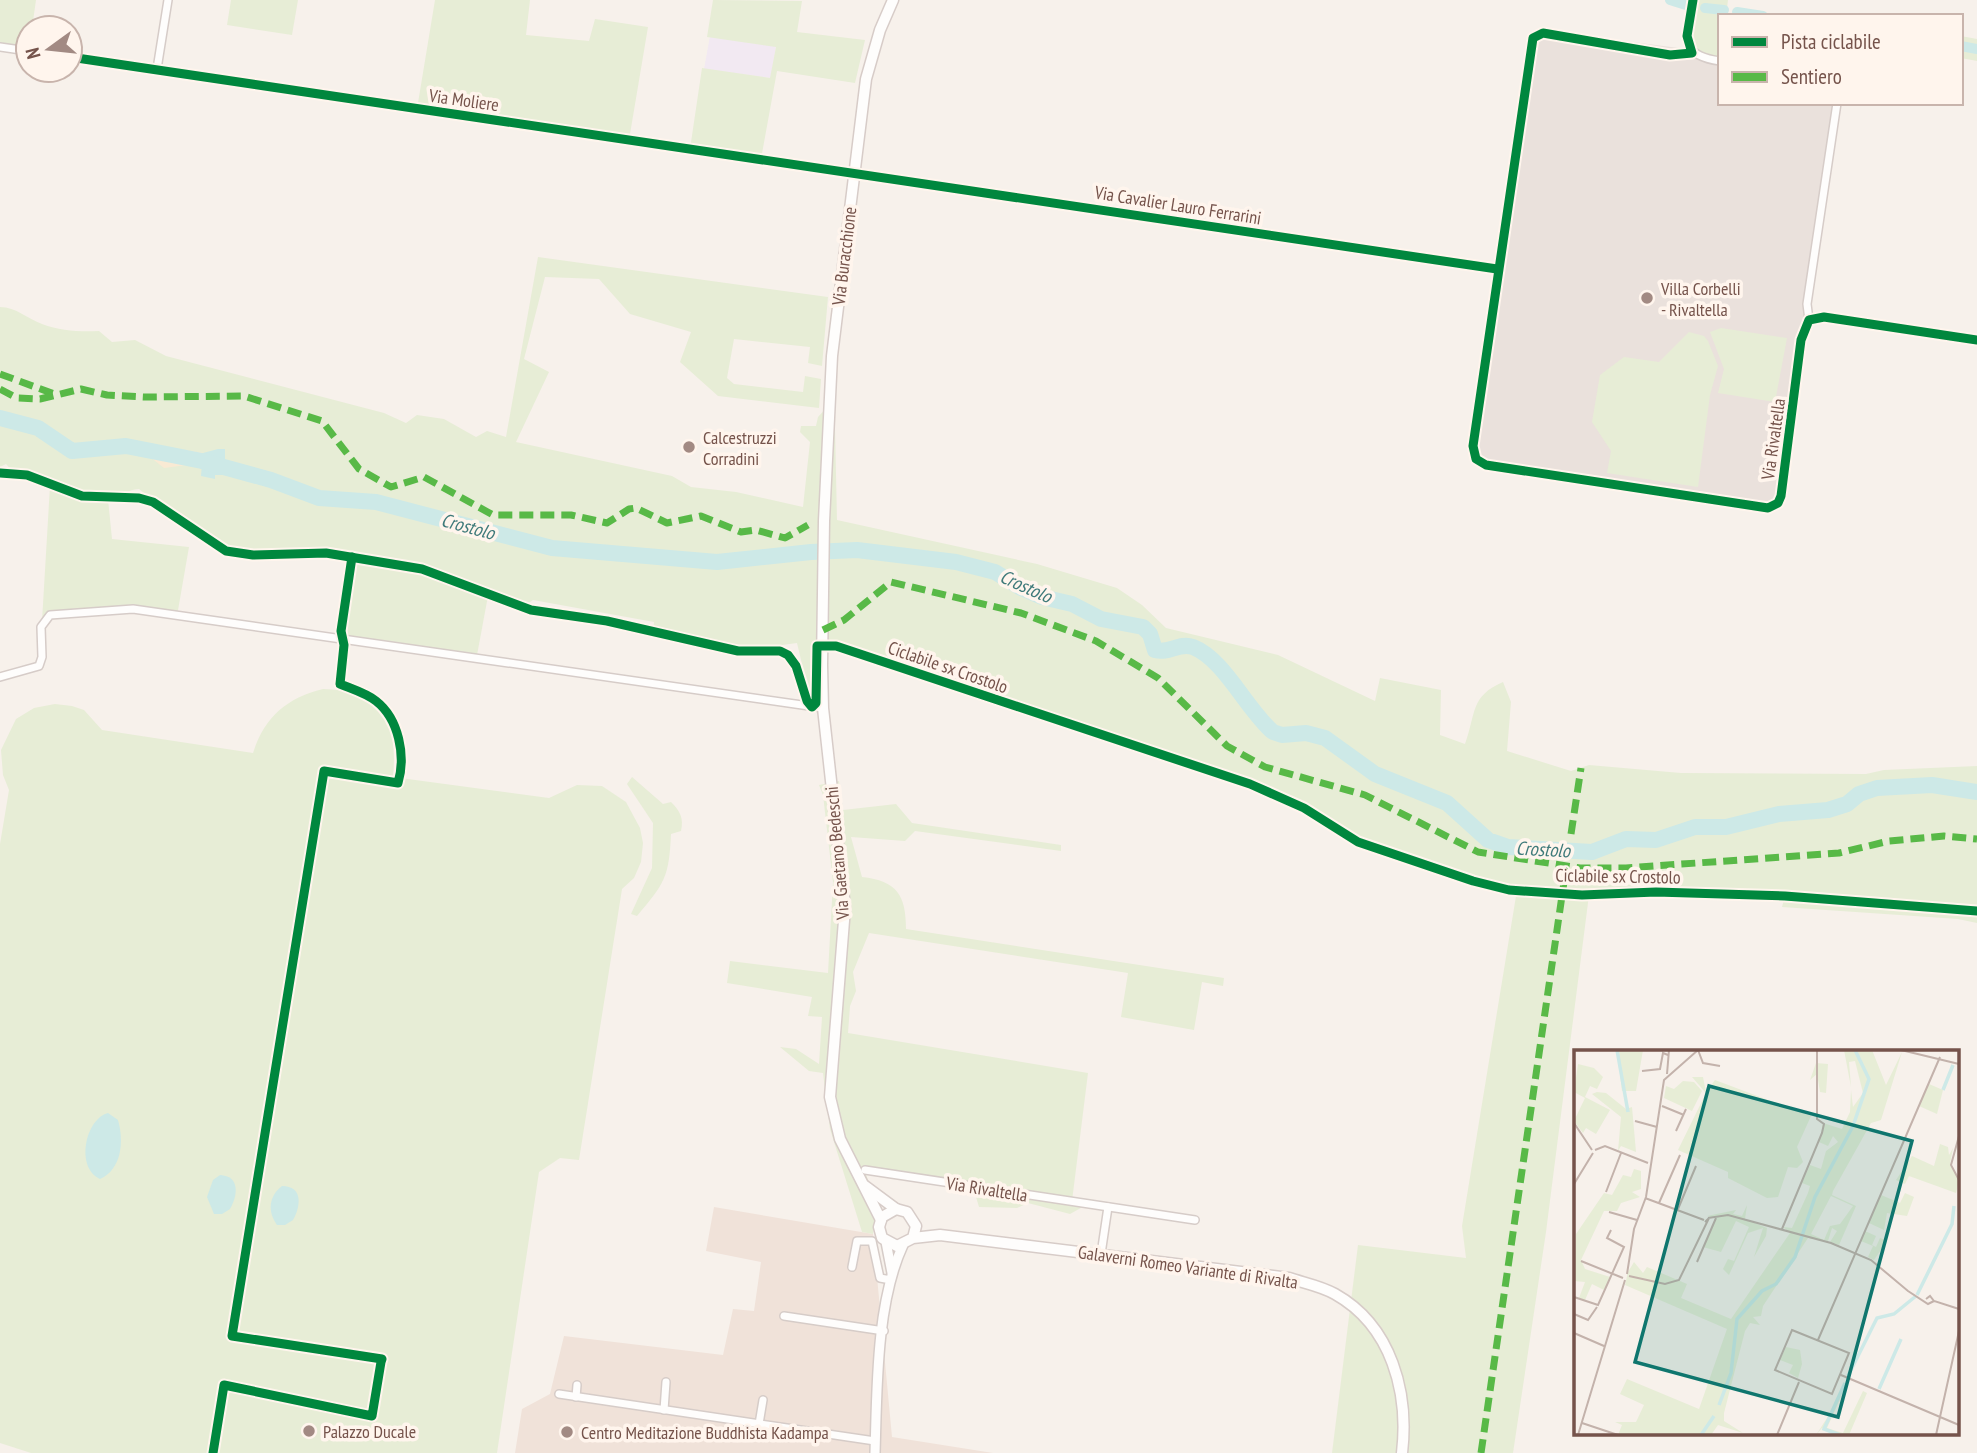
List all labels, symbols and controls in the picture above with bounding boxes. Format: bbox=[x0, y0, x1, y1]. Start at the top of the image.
north arrow bbox=[14, 14, 84, 84]
legend bbox=[1718, 14, 1963, 105]
text: Pista ciclabile bbox=[1781, 28, 1881, 55]
text: N bbox=[20, 45, 45, 61]
text: Sentiero bbox=[1781, 63, 1842, 90]
street label: Via Moliere bbox=[427, 84, 500, 116]
street label: Via Cavalier Lauro Ferrarini bbox=[1092, 180, 1263, 230]
street label: Via Buracchione bbox=[826, 205, 861, 308]
place label: Villa Corbelli - Rivaltella bbox=[1660, 277, 1741, 321]
marker: Villa Corbelli - Rivaltella bbox=[1639, 290, 1655, 306]
street label: Via Rivaltella bbox=[1756, 397, 1790, 482]
place label: Calcestruzzi Corradini bbox=[703, 426, 777, 470]
marker: Calcestruzzi Corradini bbox=[681, 439, 697, 455]
water label: Crostolo bbox=[439, 507, 499, 545]
water label: Crostolo bbox=[996, 564, 1057, 609]
street label: Ciclabile sx Crostolo bbox=[885, 636, 1011, 698]
street label: Via Gaetano Bedeschi bbox=[820, 785, 854, 922]
water label: Crostolo bbox=[1515, 836, 1572, 862]
street label: Ciclabile sx Crostolo bbox=[1555, 863, 1681, 889]
inset map bbox=[1574, 1050, 1960, 1436]
street label: Via Rivaltella bbox=[944, 1171, 1029, 1207]
street label: Galaverni Romeo Variante di Rivalta bbox=[1077, 1240, 1299, 1294]
place label: Palazzo Ducale bbox=[323, 1420, 416, 1443]
place label: Centro Meditazione Buddhista Kadampa bbox=[581, 1421, 829, 1444]
marker: Palazzo Ducale bbox=[301, 1423, 317, 1439]
marker: Centro Meditazione Buddhista Kadampa bbox=[559, 1424, 575, 1440]

